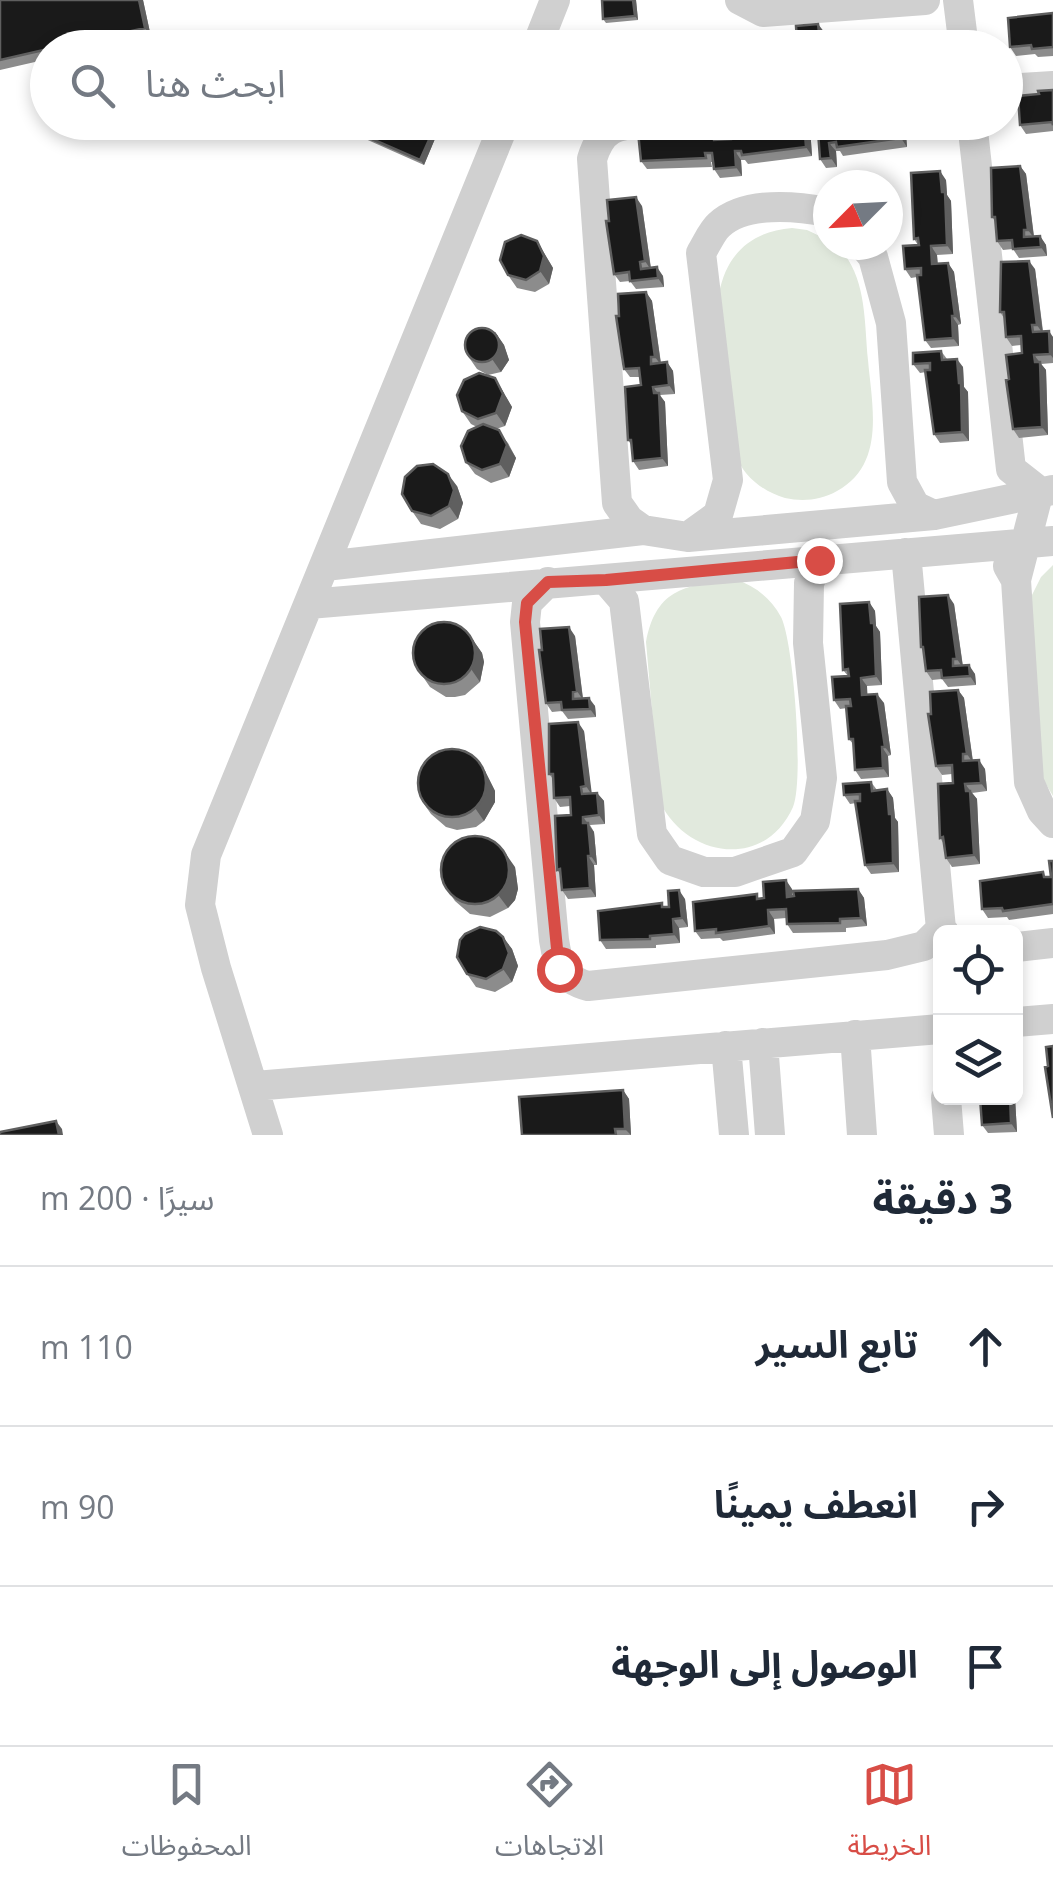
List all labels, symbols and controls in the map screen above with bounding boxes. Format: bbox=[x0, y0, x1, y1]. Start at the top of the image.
search box bbox=[30, 30, 1023, 140]
text: ابحث هنا bbox=[145, 56, 286, 108]
icon: search bbox=[65, 58, 120, 113]
north arrow bbox=[813, 170, 903, 260]
route end bbox=[797, 538, 843, 584]
map controls bbox=[933, 925, 1023, 1105]
button: locate bbox=[933, 925, 1023, 1015]
route start bbox=[537, 947, 583, 993]
button: layers bbox=[933, 1015, 1023, 1105]
text: 3 دقيقة bbox=[872, 1169, 1013, 1226]
text: سيرًا · 200 m bbox=[40, 1176, 214, 1219]
text: تابع السير bbox=[756, 1317, 918, 1369]
icon: ahead bbox=[958, 1319, 1013, 1374]
text: 110 m bbox=[40, 1325, 133, 1368]
text: انعطف يمينًا bbox=[714, 1477, 918, 1529]
icon: right bbox=[958, 1479, 1013, 1534]
text: 90 m bbox=[40, 1485, 115, 1528]
text: الوصول إلى الوجهة bbox=[611, 1637, 918, 1689]
icon: arrive bbox=[958, 1639, 1013, 1694]
tab: المحفوظات bbox=[122, 1757, 252, 1876]
tab: الاتجاهات bbox=[495, 1757, 604, 1876]
tab: الخريطة bbox=[847, 1757, 931, 1876]

